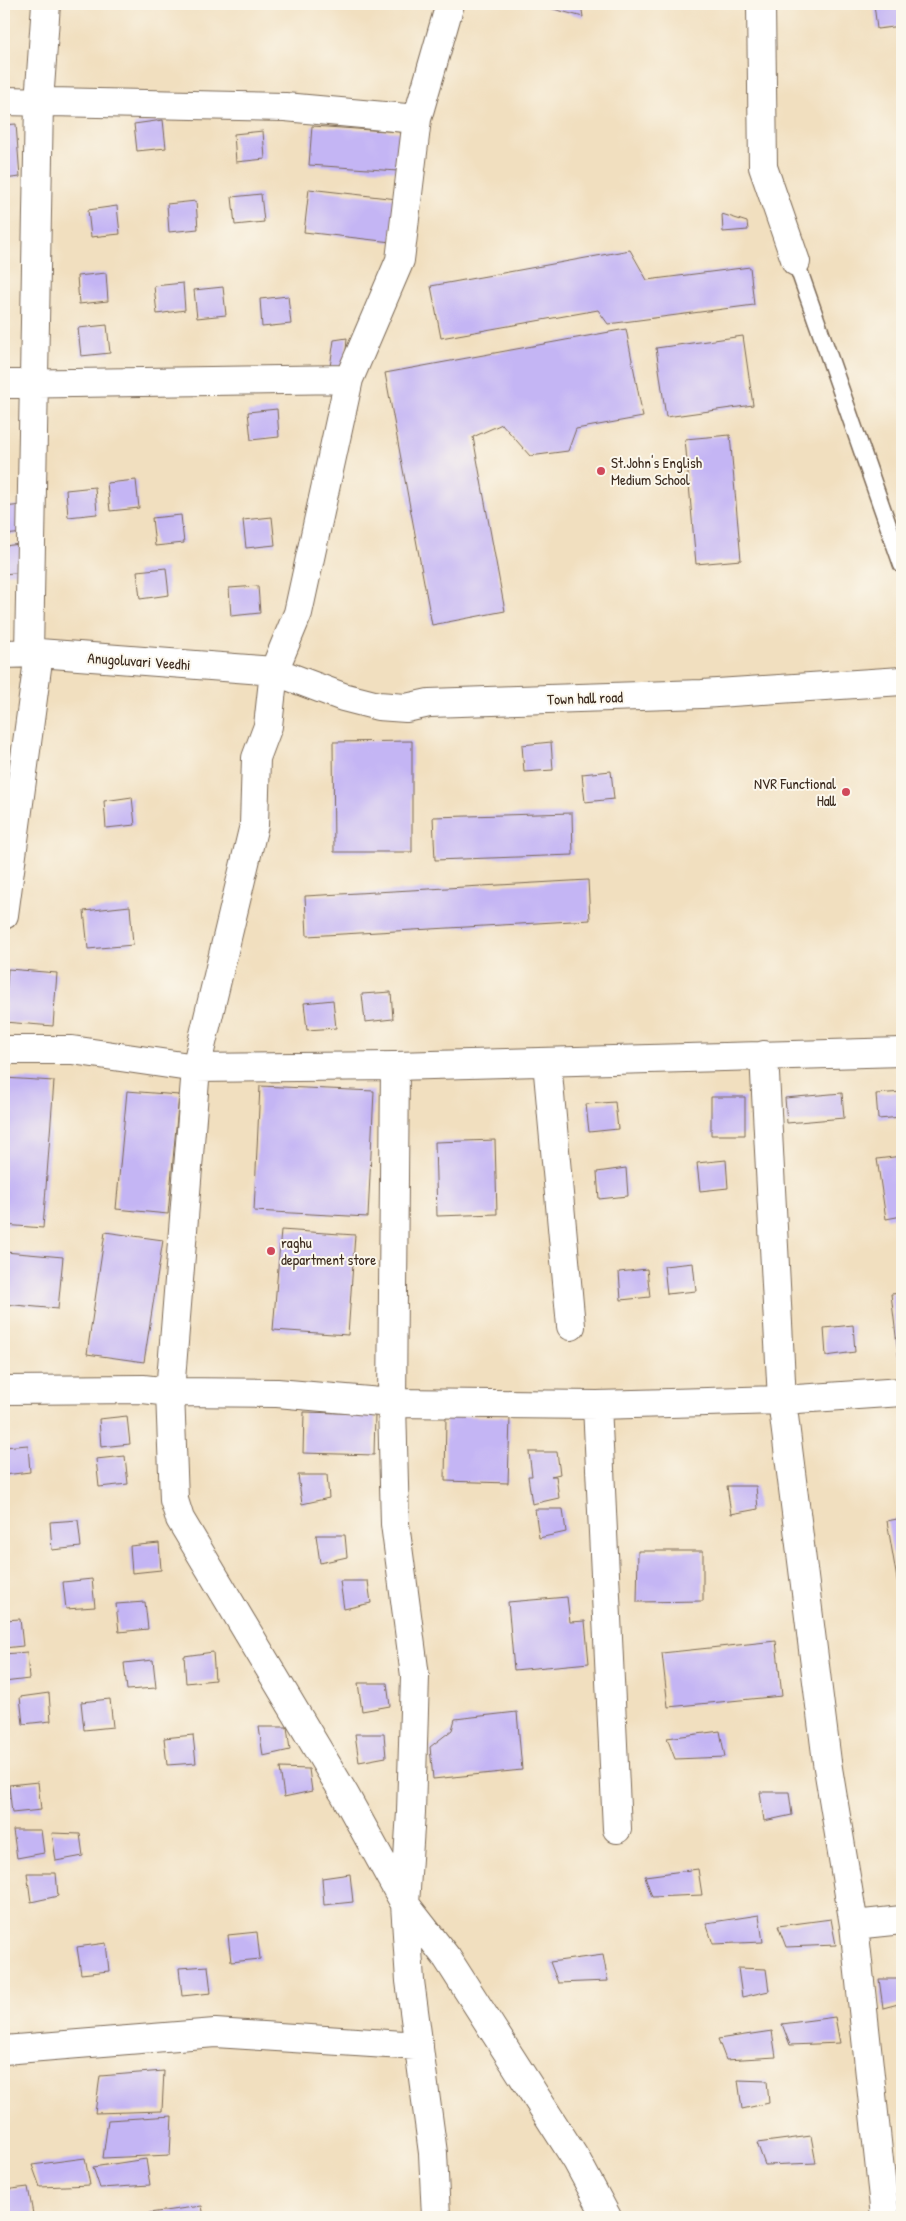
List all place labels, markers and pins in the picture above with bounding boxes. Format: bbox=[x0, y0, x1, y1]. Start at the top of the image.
place label: St.John's English Medium School bbox=[611, 452, 702, 490]
marker: St.John's English Medium School bbox=[595, 465, 607, 477]
place label: NVR Functional Hall bbox=[754, 773, 837, 811]
marker: NVR Functional Hall bbox=[840, 786, 852, 798]
place label: raghu department store bbox=[281, 1232, 376, 1270]
marker: raghu department store bbox=[265, 1245, 277, 1257]

